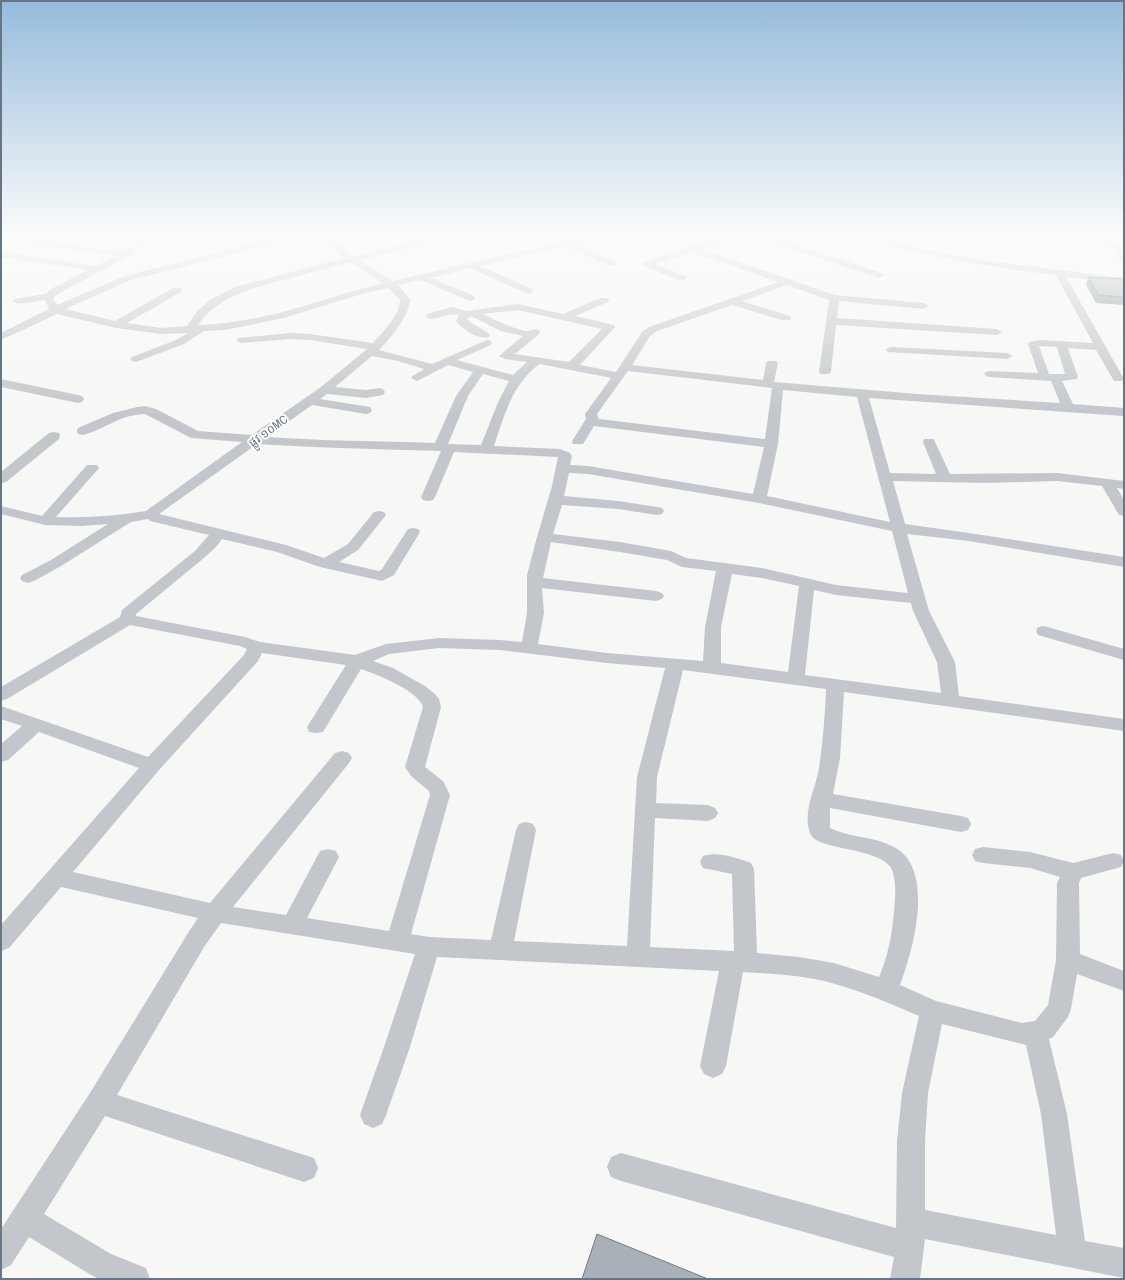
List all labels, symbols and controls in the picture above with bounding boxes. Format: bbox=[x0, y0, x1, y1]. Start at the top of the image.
street label: ផ្លូវ ១០MC bbox=[245, 411, 292, 453]

